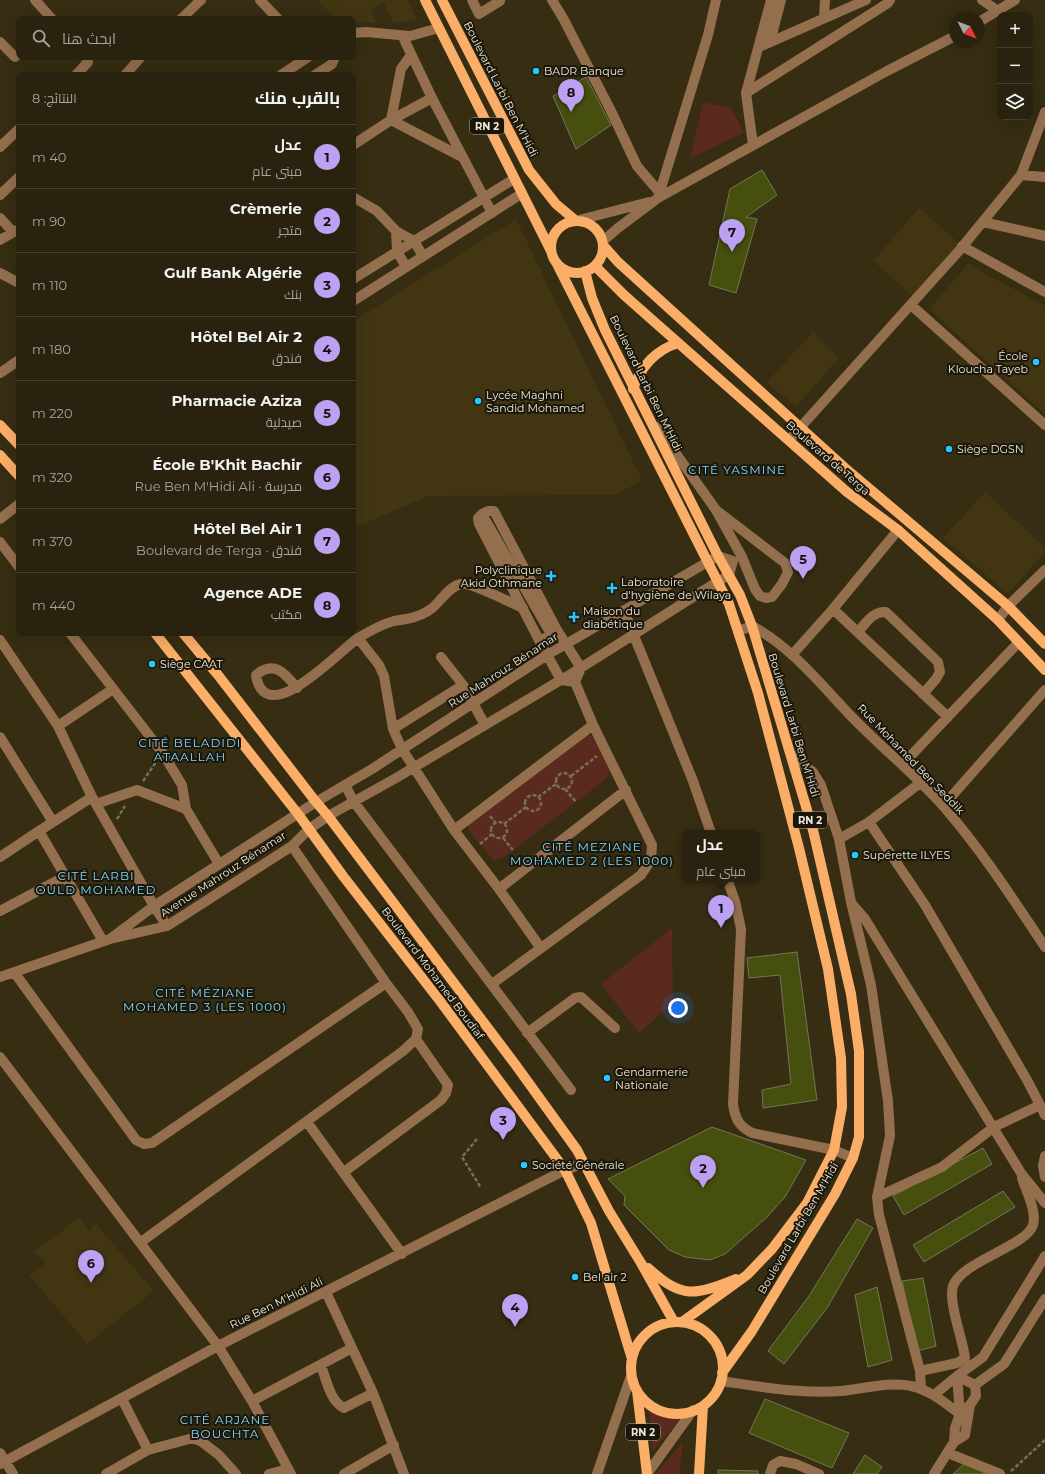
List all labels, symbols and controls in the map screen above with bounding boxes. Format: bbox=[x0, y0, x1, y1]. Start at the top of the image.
north arrow bbox=[949, 12, 985, 48]
map controls bbox=[997, 12, 1033, 120]
button: + bbox=[997, 12, 1033, 48]
search box bbox=[16, 16, 356, 60]
street label: Boulevard Larbi Ben M'Hidi bbox=[461, 19, 541, 159]
icon: search bbox=[30, 27, 52, 49]
text: ابحث هنا bbox=[62, 29, 116, 48]
button: − bbox=[997, 48, 1033, 84]
place label: BADR Banque bbox=[544, 64, 624, 78]
marker: BADR Banque bbox=[531, 66, 541, 76]
pin: 8 bbox=[558, 79, 584, 112]
button: layers bbox=[997, 84, 1033, 120]
text: بالقرب منك bbox=[255, 88, 340, 108]
text: النتائج: 8 bbox=[32, 90, 77, 106]
road number: RN 2 bbox=[470, 118, 504, 134]
text: عدل bbox=[275, 135, 302, 154]
text: 40 m bbox=[32, 149, 66, 165]
text: 1 bbox=[324, 149, 330, 165]
text: مبنى عام bbox=[252, 163, 302, 179]
text: Crèmerie bbox=[230, 199, 302, 218]
text: 90 m bbox=[32, 213, 66, 229]
text: 2 bbox=[323, 213, 331, 229]
pin: 7 bbox=[719, 219, 745, 252]
text: متجر bbox=[278, 222, 302, 238]
text: Gulf Bank Algérie bbox=[164, 263, 302, 282]
text: 110 m bbox=[32, 277, 67, 293]
text: 3 bbox=[323, 277, 331, 293]
text: بنك bbox=[284, 286, 302, 302]
street label: Boulevard Larbi Ben M'Hidi bbox=[607, 313, 685, 453]
text: Hôtel Bel Air 2 bbox=[190, 327, 302, 346]
text: 180 m bbox=[32, 341, 71, 357]
text: 4 bbox=[323, 341, 331, 357]
place label: École Kloucha Tayeb bbox=[948, 349, 1028, 376]
text: فندق bbox=[272, 350, 302, 366]
marker: École Kloucha Tayeb bbox=[1031, 357, 1041, 367]
place label: Lycée Maghni Sandid Mohamed bbox=[486, 388, 585, 415]
text: Pharmacie Aziza bbox=[171, 391, 302, 410]
marker: Lycée Maghni Sandid Mohamed bbox=[473, 396, 483, 406]
text: 220 m bbox=[32, 405, 73, 421]
text: 5 bbox=[323, 405, 331, 421]
text: صيدلية bbox=[266, 414, 302, 430]
street label: Boulevard de Terga bbox=[783, 418, 873, 498]
place label: Siège DGSN bbox=[957, 442, 1024, 456]
marker: Siège DGSN bbox=[944, 444, 954, 454]
text: École B'Khit Bachir bbox=[153, 455, 302, 474]
district label: CITÉ YASMINE bbox=[688, 462, 786, 477]
text: 320 m bbox=[32, 469, 72, 485]
text: 6 bbox=[323, 469, 331, 485]
text: مدرسة · Rue Ben M'Hidi Ali bbox=[135, 478, 302, 494]
text: Hôtel Bel Air 1 bbox=[193, 519, 302, 538]
text: 370 m bbox=[32, 533, 72, 549]
text: 7 bbox=[323, 533, 331, 549]
text: فندق · Boulevard de Terga bbox=[136, 542, 302, 558]
pin: 5 bbox=[790, 546, 816, 579]
place label: Polyclinique Akid Othmane bbox=[461, 563, 542, 590]
marker: Polyclinique Akid Othmane bbox=[545, 570, 557, 582]
place label: Laboratoire d'hygiène de Wilaya bbox=[621, 575, 731, 602]
marker: Laboratoire d'hygiène de Wilaya bbox=[606, 582, 618, 594]
text: Agence ADE bbox=[204, 583, 302, 602]
text: 440 m bbox=[32, 597, 75, 613]
text: 8 bbox=[323, 597, 331, 613]
place label: Maison du diabétique bbox=[583, 604, 643, 631]
text: مكتب bbox=[271, 606, 302, 622]
marker: Maison du diabétique bbox=[568, 611, 580, 623]
street label: Rue Mahrouz Bénamar bbox=[446, 629, 560, 711]
street label: Boulevard Larbi Ben M'Hidi bbox=[765, 651, 823, 799]
place label: Siège CAAT bbox=[160, 657, 224, 671]
marker: Siège CAAT bbox=[147, 659, 157, 669]
street label: Rue Mohamed Ben Seddik bbox=[855, 701, 968, 817]
district label: CITÉ BELADIDI ATAALLAH bbox=[138, 735, 242, 764]
road number: RN 2 bbox=[793, 812, 827, 828]
street label: Avenue Mahrouz Bénamar bbox=[157, 828, 289, 920]
popup bbox=[682, 830, 760, 882]
text: عدل bbox=[696, 835, 724, 854]
district label: CITÉ MEZIANE MOHAMED 2 (LES 1000) bbox=[510, 839, 674, 868]
place label: Supérette ILYES bbox=[863, 848, 950, 862]
marker: Supérette ILYES bbox=[850, 850, 860, 860]
text: مبنى عام bbox=[696, 863, 746, 879]
district label: CITÉ LARBI OULD MOHAMED bbox=[36, 868, 157, 897]
pin: 1 bbox=[708, 895, 734, 928]
street label: Boulevard Mohamed Boudiaf bbox=[379, 904, 488, 1043]
district label: CITÉ MÉZIANE MOHAMED 3 (LES 1000) bbox=[123, 985, 287, 1014]
your location bbox=[668, 998, 688, 1018]
place label: Gendarmerie Nationale bbox=[615, 1065, 688, 1092]
marker: Gendarmerie Nationale bbox=[602, 1073, 612, 1083]
pin: 3 bbox=[490, 1107, 516, 1140]
pin: 2 bbox=[690, 1155, 716, 1188]
place label: Société Générale bbox=[532, 1158, 625, 1172]
marker: Société Générale bbox=[519, 1160, 529, 1170]
street label: Boulevard Larbi Ben M'Hidi bbox=[754, 1160, 842, 1296]
pin: 6 bbox=[78, 1250, 104, 1283]
place label: Bel air 2 bbox=[583, 1270, 627, 1284]
marker: Bel air 2 bbox=[570, 1272, 580, 1282]
street label: Rue Ben M'Hidi Ali bbox=[227, 1274, 325, 1332]
pin: 4 bbox=[502, 1294, 528, 1327]
district label: CITÉ ARJANE BOUCHTA bbox=[180, 1412, 270, 1441]
road number: RN 2 bbox=[626, 1424, 660, 1440]

